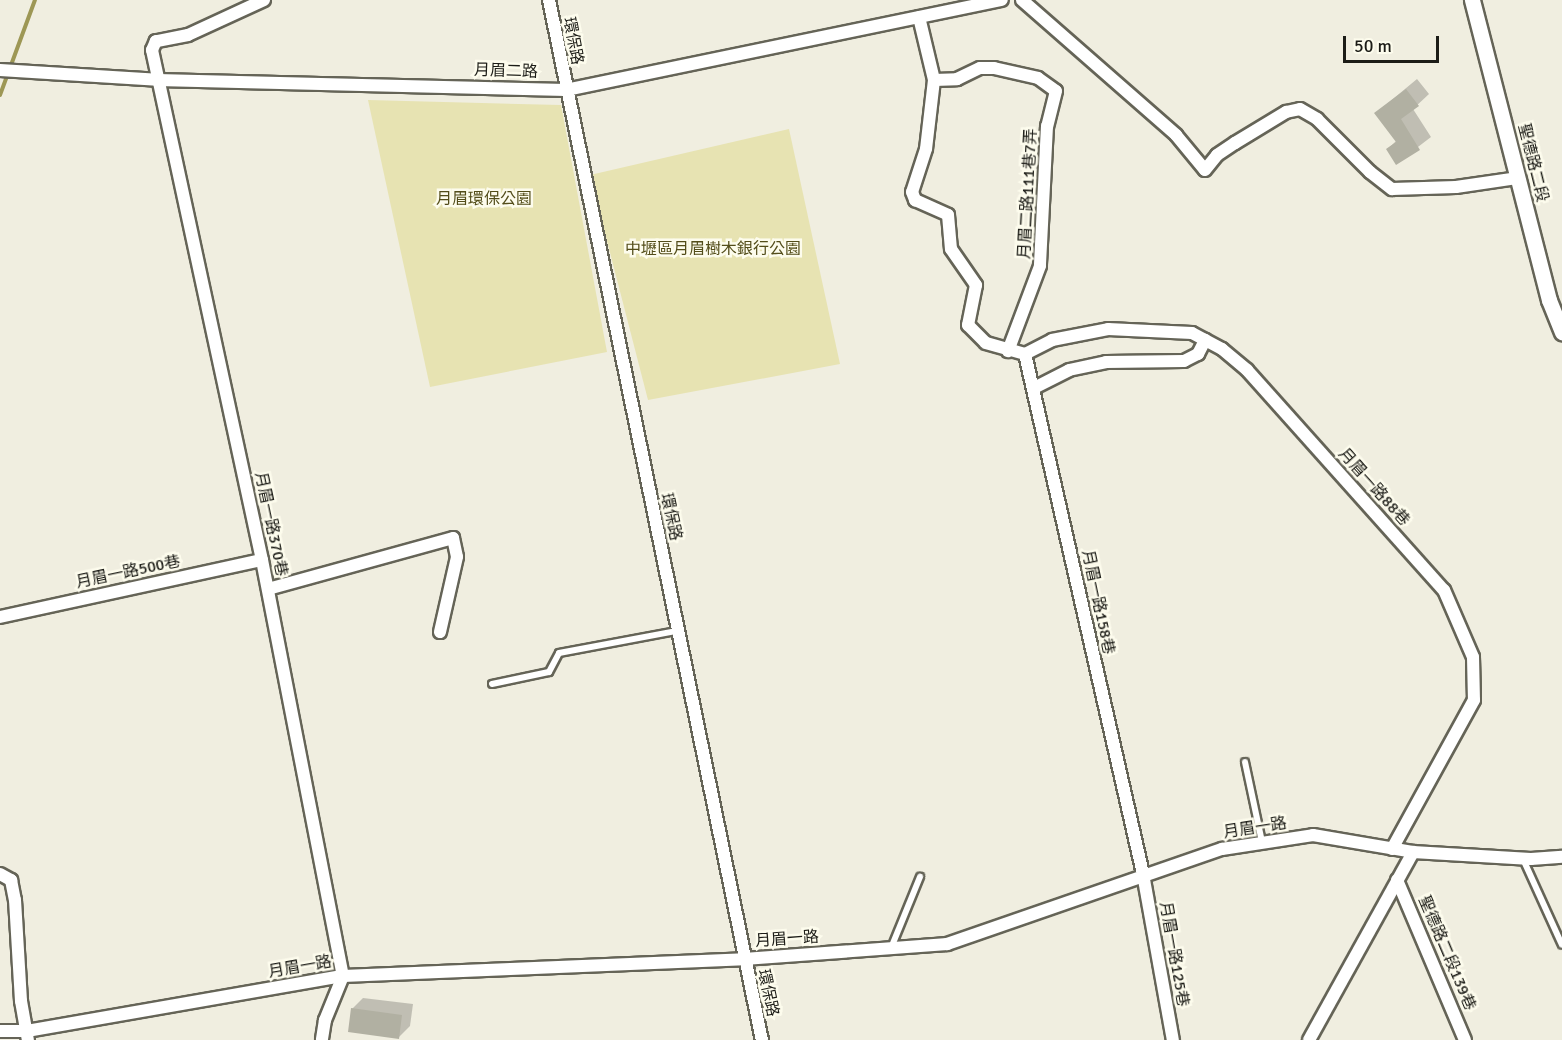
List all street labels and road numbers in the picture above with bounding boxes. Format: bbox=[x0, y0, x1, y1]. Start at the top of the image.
street label: 環保路 bbox=[559, 16, 587, 66]
street label: 月眉二路 bbox=[474, 60, 538, 82]
street label: 聖德路二段 bbox=[1514, 122, 1552, 204]
street label: 月眉二路111巷7弄 bbox=[1015, 128, 1041, 260]
street label: 月眉一路88巷 bbox=[1334, 444, 1414, 530]
street label: 月眉一路370巷 bbox=[251, 470, 291, 578]
street label: 環保路 bbox=[657, 492, 685, 542]
street label: 月眉一路158巷 bbox=[1078, 548, 1118, 656]
street label: 月眉一路500巷 bbox=[74, 552, 182, 592]
street label: 月眉一路 bbox=[1222, 814, 1288, 842]
street label: 聖德路二段139巷 bbox=[1414, 893, 1480, 1013]
street label: 月眉一路125巷 bbox=[1155, 900, 1193, 1008]
street label: 月眉一路 bbox=[754, 927, 820, 951]
street label: 月眉一路 bbox=[267, 952, 333, 982]
street label: 環保路 bbox=[754, 968, 782, 1018]

